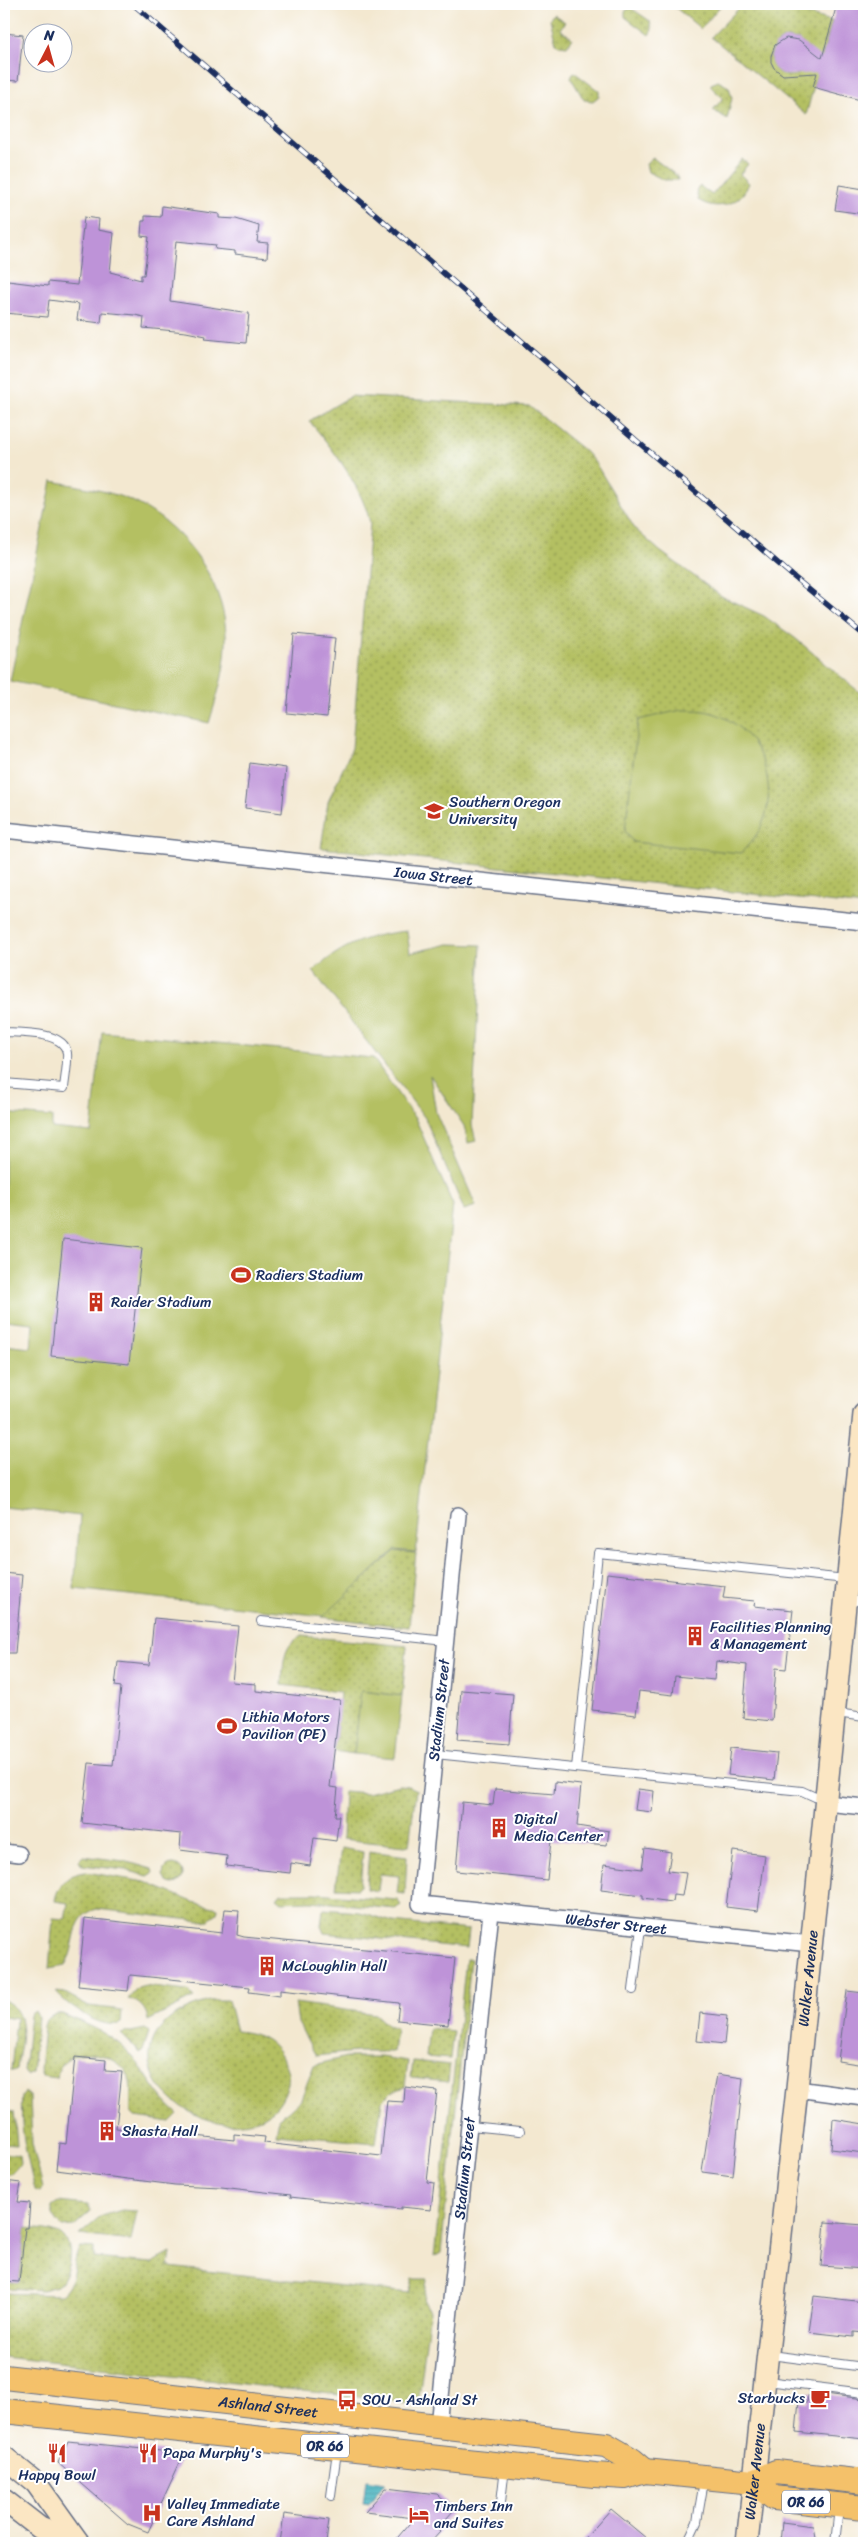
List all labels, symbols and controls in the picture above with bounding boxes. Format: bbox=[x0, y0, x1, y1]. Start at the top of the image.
north arrow bbox=[22, 22, 72, 72]
text: N bbox=[42, 23, 56, 49]
place label: Southern Oregon University bbox=[449, 789, 561, 832]
school or university icon: Southern Oregon University bbox=[423, 800, 445, 822]
street label: Iowa Street bbox=[392, 859, 475, 893]
place label: Radiers Stadium bbox=[256, 1262, 363, 1288]
sports icon: Radiers Stadium bbox=[230, 1264, 252, 1286]
place label: Raider Stadium bbox=[111, 1289, 212, 1315]
building icon: Raider Stadium bbox=[85, 1291, 107, 1313]
place label: Facilities Planning & Management bbox=[710, 1614, 831, 1657]
building icon: Facilities Planning & Management bbox=[684, 1625, 706, 1647]
street label: Stadium Street bbox=[421, 1657, 457, 1762]
place label: Lithia Motors Pavilion (PE) bbox=[242, 1704, 330, 1747]
sports icon: Lithia Motors Pavilion (PE) bbox=[216, 1715, 238, 1737]
place label: Digital Media Center bbox=[514, 1806, 603, 1849]
building icon: Digital Media Center bbox=[488, 1817, 510, 1839]
street label: Webster Street bbox=[564, 1906, 669, 1942]
street label: Walker Avenue bbox=[790, 1928, 826, 2028]
place label: McLoughlin Hall bbox=[282, 1953, 388, 1979]
building icon: McLoughlin Hall bbox=[256, 1955, 278, 1977]
street label: Stadium Street bbox=[446, 2115, 483, 2221]
place label: Shasta Hall bbox=[122, 2118, 199, 2144]
building icon: Shasta Hall bbox=[96, 2120, 118, 2142]
place label: Starbucks bbox=[738, 2385, 806, 2411]
place label: SOU - Ashland St bbox=[362, 2387, 478, 2413]
cafe icon: Starbucks bbox=[809, 2387, 831, 2409]
street label: Ashland Street bbox=[216, 2388, 320, 2425]
bus stop icon: SOU - Ashland St bbox=[336, 2389, 358, 2411]
street label: Walker Avenue bbox=[737, 2421, 773, 2521]
road number: OR 66 bbox=[301, 2434, 349, 2458]
place label: Papa Murphy's bbox=[163, 2440, 262, 2466]
restaurant icon: Happy Bowl bbox=[46, 2442, 68, 2464]
restaurant icon: Papa Murphy's bbox=[137, 2442, 159, 2464]
place label: Happy Bowl bbox=[18, 2462, 96, 2488]
road number: OR 66 bbox=[782, 2490, 830, 2514]
place label: Valley Immediate Care Ashland bbox=[167, 2491, 280, 2534]
place label: Timbers Inn and Suites bbox=[434, 2493, 513, 2536]
hospital icon: Valley Immediate Care Ashland bbox=[141, 2502, 163, 2524]
hotel icon: Timbers Inn and Suites bbox=[408, 2504, 430, 2526]

